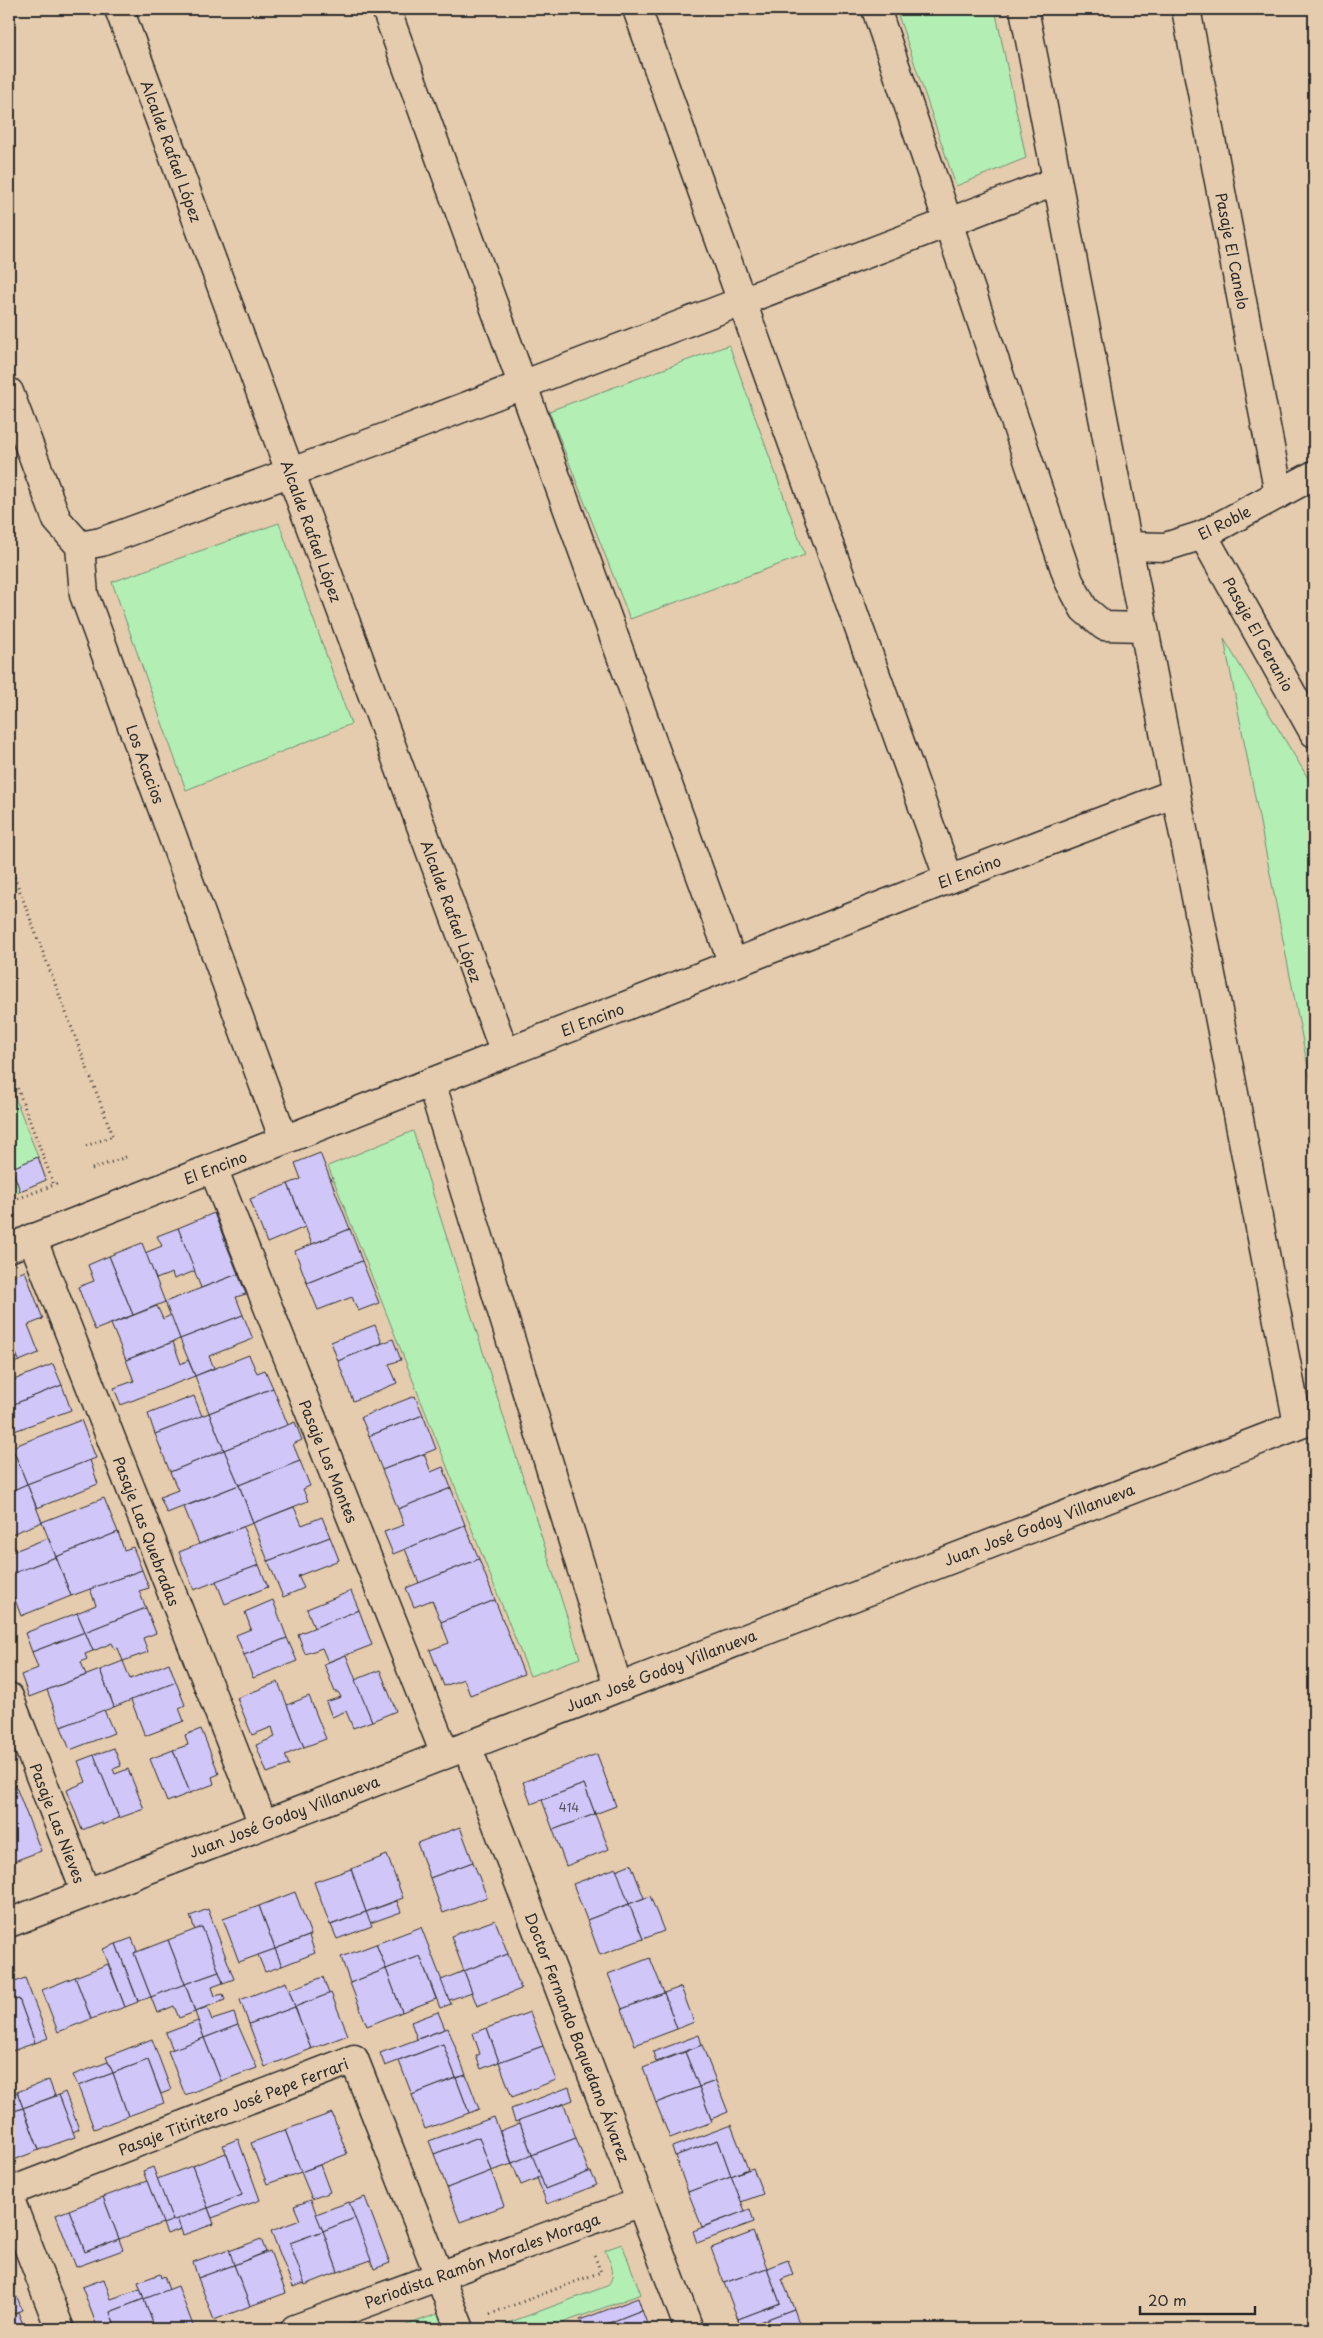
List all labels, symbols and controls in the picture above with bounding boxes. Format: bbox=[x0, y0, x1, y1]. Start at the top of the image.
street label: Alcalde Rafael López bbox=[136, 77, 208, 225]
street label: Pasaje El Canelo bbox=[1210, 191, 1256, 311]
street label: Alcalde Rafael López bbox=[276, 457, 348, 605]
street label: El Roble bbox=[1194, 499, 1254, 545]
street label: Pasaje El Geranio bbox=[1218, 573, 1300, 695]
street label: Los Acacios bbox=[121, 721, 171, 807]
street label: Alcalde Rafael López bbox=[416, 837, 488, 985]
street label: El Encino bbox=[934, 848, 1004, 894]
street label: El Encino bbox=[557, 996, 627, 1042]
street label: El Encino bbox=[180, 1144, 250, 1190]
street label: Pasaje Los Montes bbox=[294, 1396, 364, 1526]
street label: Pasaje Las Quebradas bbox=[108, 1453, 186, 1609]
street label: Juan José Godoy Villanueva bbox=[940, 1477, 1138, 1571]
street label: Juan José Godoy Villanueva bbox=[562, 1623, 760, 1717]
street label: Pasaje Las Nieves bbox=[25, 1760, 92, 1887]
street label: Juan José Godoy Villanueva bbox=[185, 1769, 383, 1863]
house number: 414 bbox=[559, 1798, 579, 1816]
street label: Doctor Fernando Baquedano Álvarez bbox=[520, 1909, 636, 2165]
street label: Pasaje Titiritero José Pepe Ferrari bbox=[115, 2051, 351, 2161]
street label: Periodista Ramón Morales Moraga bbox=[361, 2206, 603, 2313]
scale bar bbox=[1140, 2283, 1256, 2315]
text: 20 m bbox=[1148, 2288, 1187, 2311]

